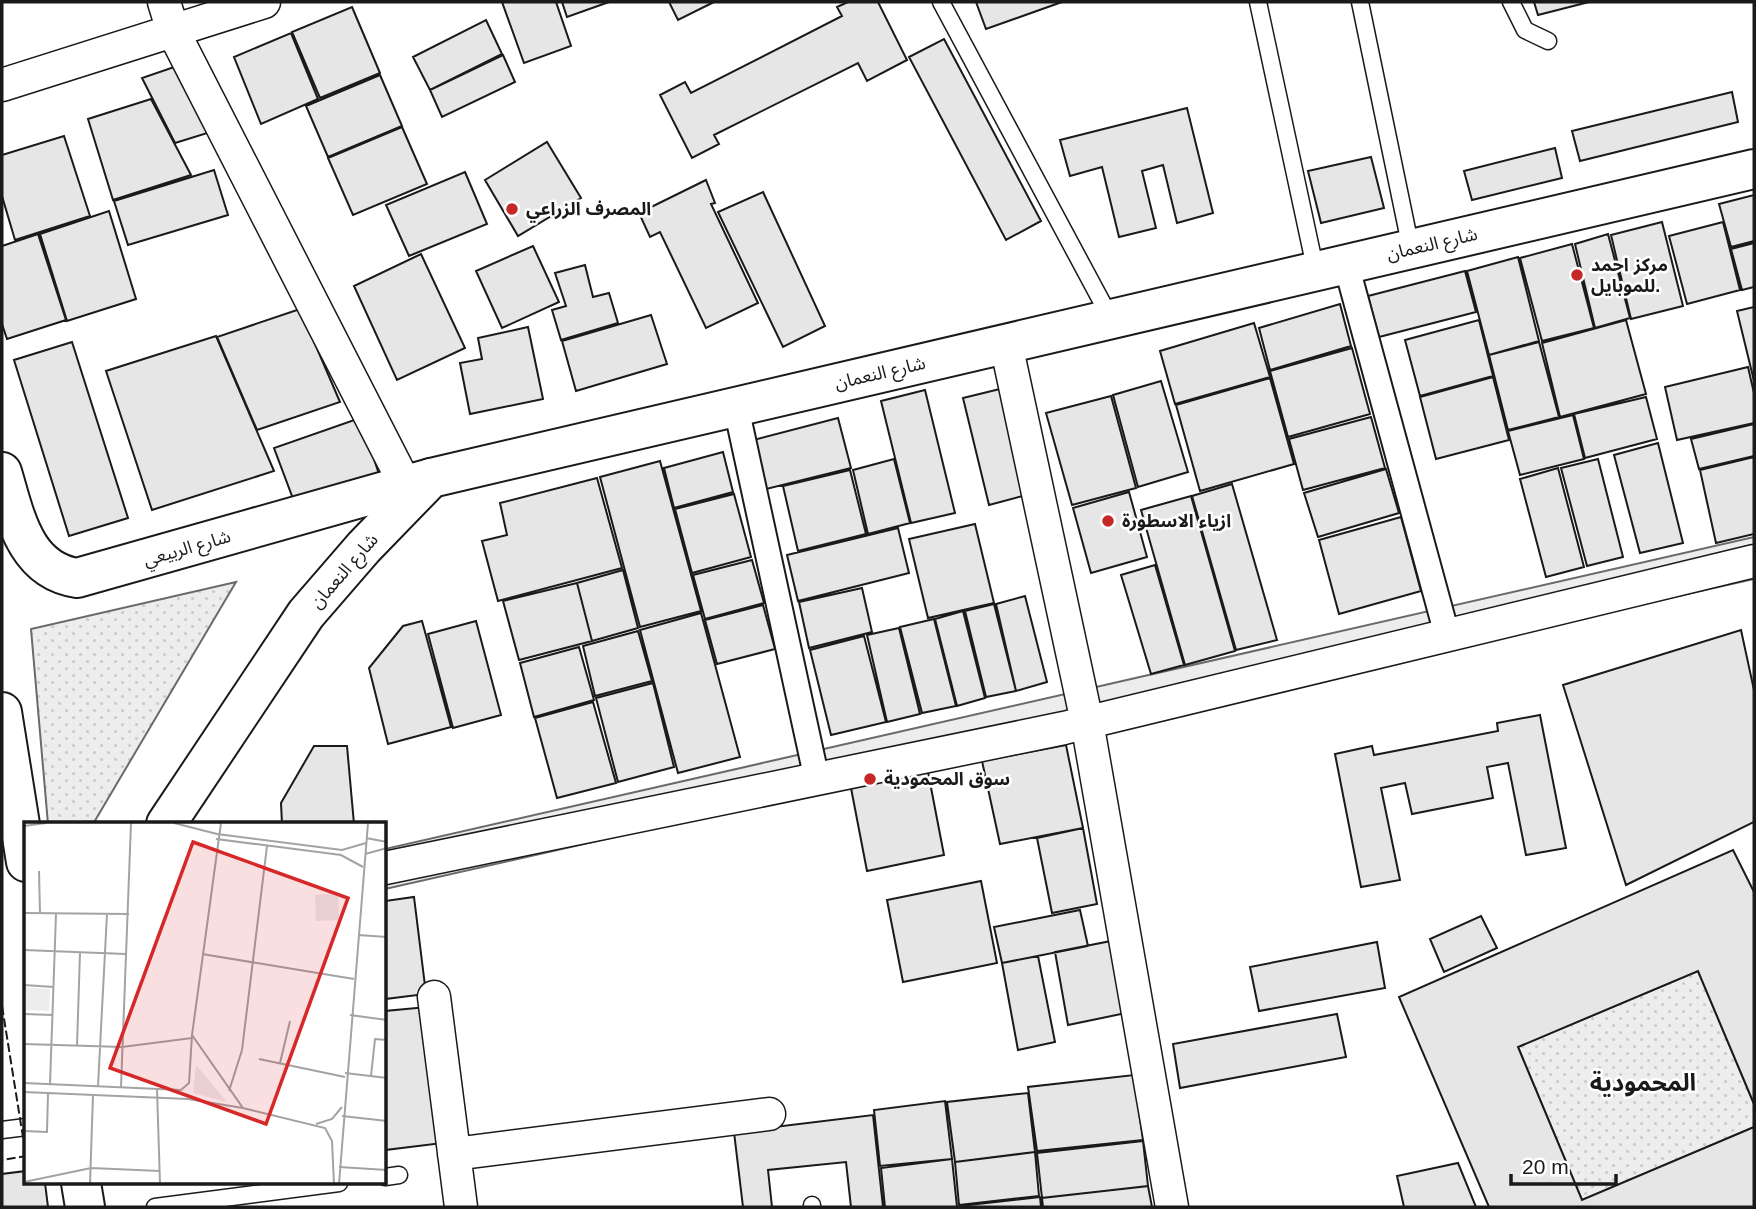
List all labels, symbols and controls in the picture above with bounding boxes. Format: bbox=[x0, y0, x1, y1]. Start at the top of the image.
place label: المصرف الزراعي bbox=[526, 199, 651, 223]
marker: المصرف الزراعي bbox=[504, 201, 520, 217]
street label: شارع النعمان bbox=[1385, 224, 1480, 268]
place label: مركز احمد للموبايل. bbox=[1591, 255, 1668, 296]
marker: مركز احمد للموبايل. bbox=[1569, 267, 1585, 283]
street label: شارع النعمان bbox=[833, 353, 928, 397]
place label: ازياء الاسطورة bbox=[1122, 511, 1231, 532]
marker: ازياء الاسطورة bbox=[1100, 513, 1116, 529]
street label: شارع الربيعي bbox=[141, 526, 234, 574]
street label: شارع النعمان bbox=[306, 530, 385, 615]
place label: سوق المحمودية bbox=[884, 769, 1010, 789]
marker: سوق المحمودية bbox=[862, 771, 878, 787]
inset map bbox=[24, 822, 387, 1184]
district label: المحمودية bbox=[1590, 1069, 1696, 1097]
scale bar bbox=[1511, 1142, 1616, 1186]
text: 20 m bbox=[1522, 1155, 1569, 1178]

